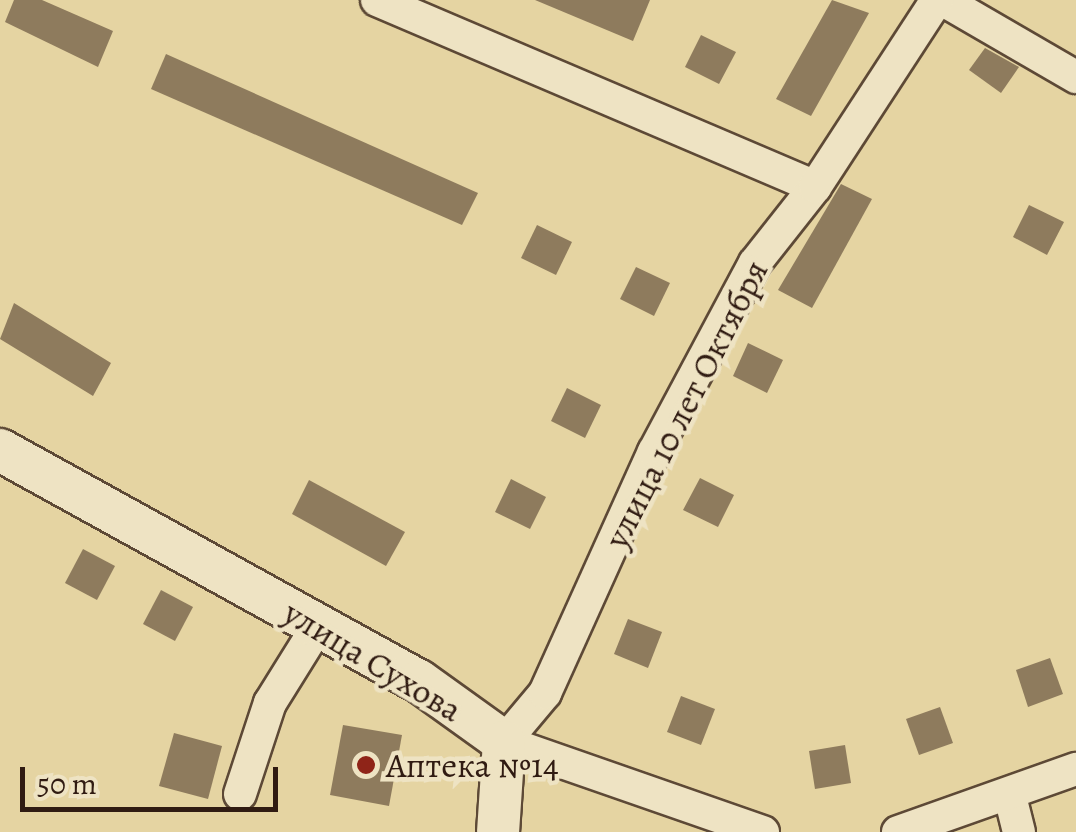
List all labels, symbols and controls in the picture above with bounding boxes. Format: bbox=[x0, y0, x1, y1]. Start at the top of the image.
street label: улица 10 лет Октября bbox=[595, 253, 777, 555]
street label: улица Сухова bbox=[276, 591, 470, 731]
place label: Аптека №14 bbox=[386, 744, 559, 786]
scale bar bbox=[25, 747, 282, 809]
marker: Аптека №14 bbox=[355, 754, 377, 776]
text: 50 m bbox=[37, 764, 97, 804]

